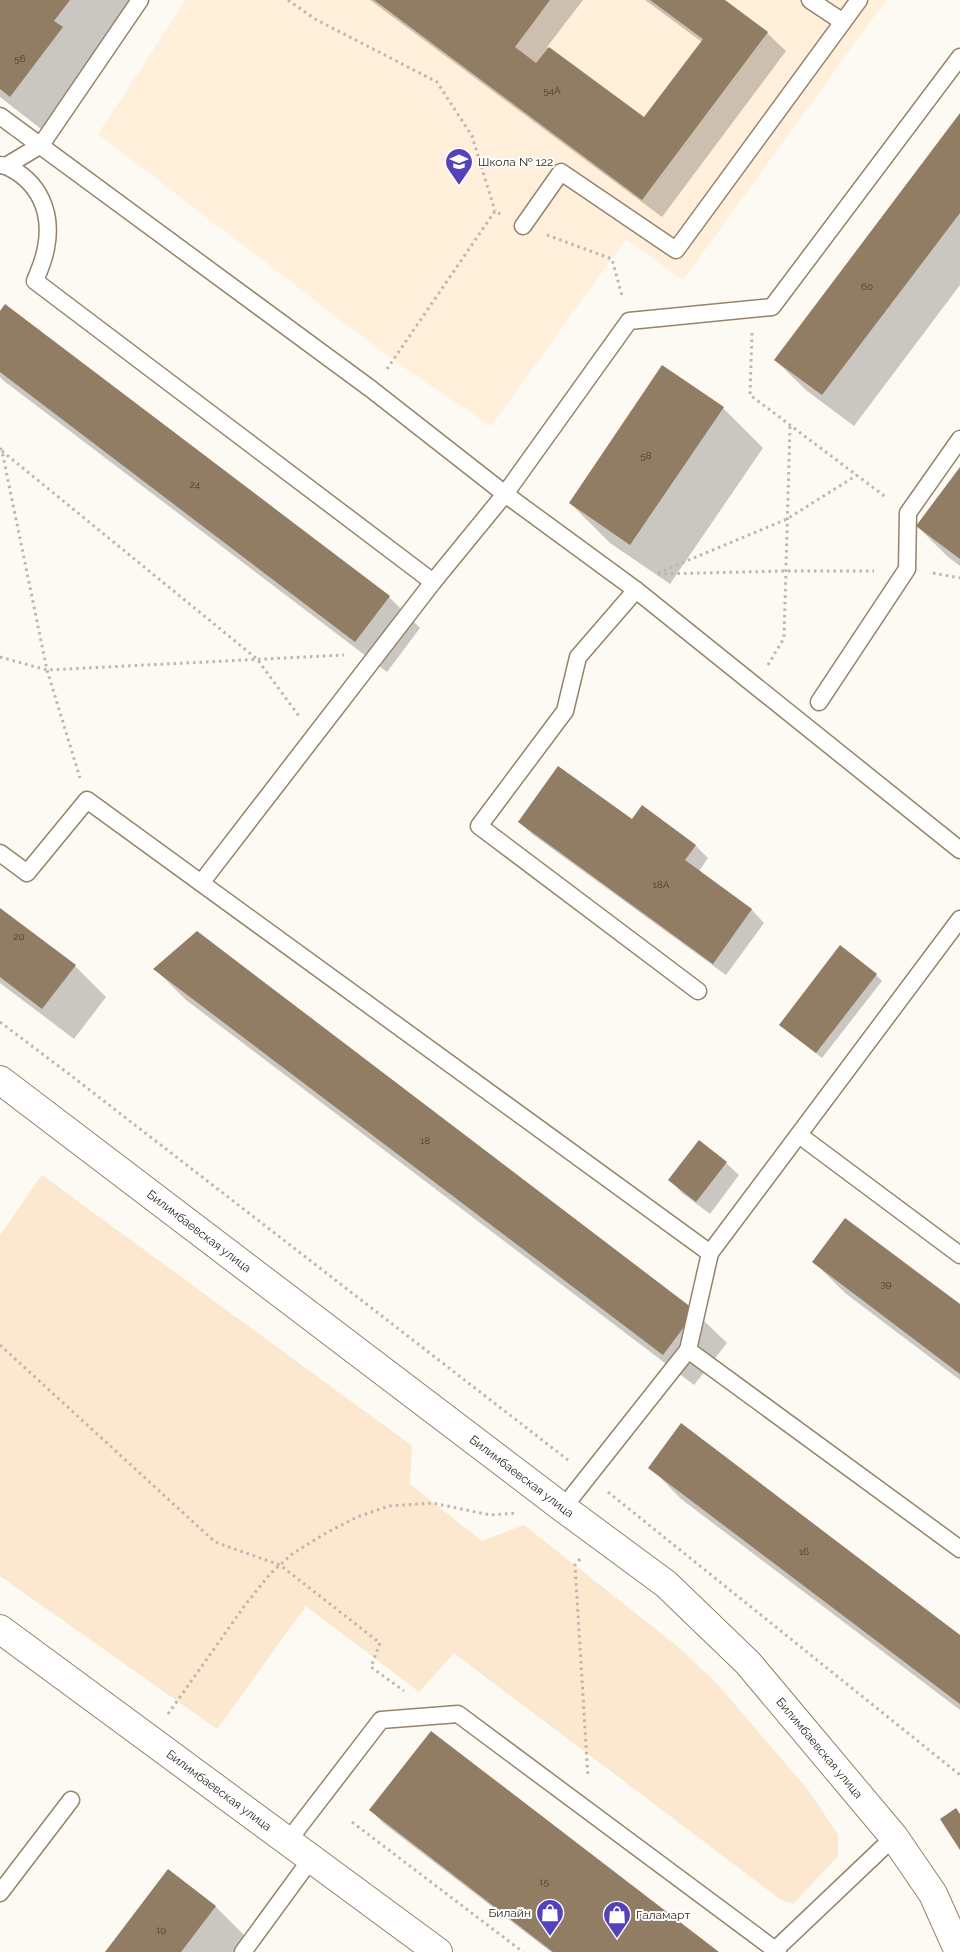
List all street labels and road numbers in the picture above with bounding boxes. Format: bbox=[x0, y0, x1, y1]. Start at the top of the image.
street label: Билимбаевская улица bbox=[144, 1187, 254, 1275]
street label: Билимбаевская улица bbox=[467, 1432, 576, 1520]
street label: Билимбаевская улица bbox=[773, 1695, 865, 1801]
street label: Билимбаевская улица bbox=[164, 1747, 274, 1834]

